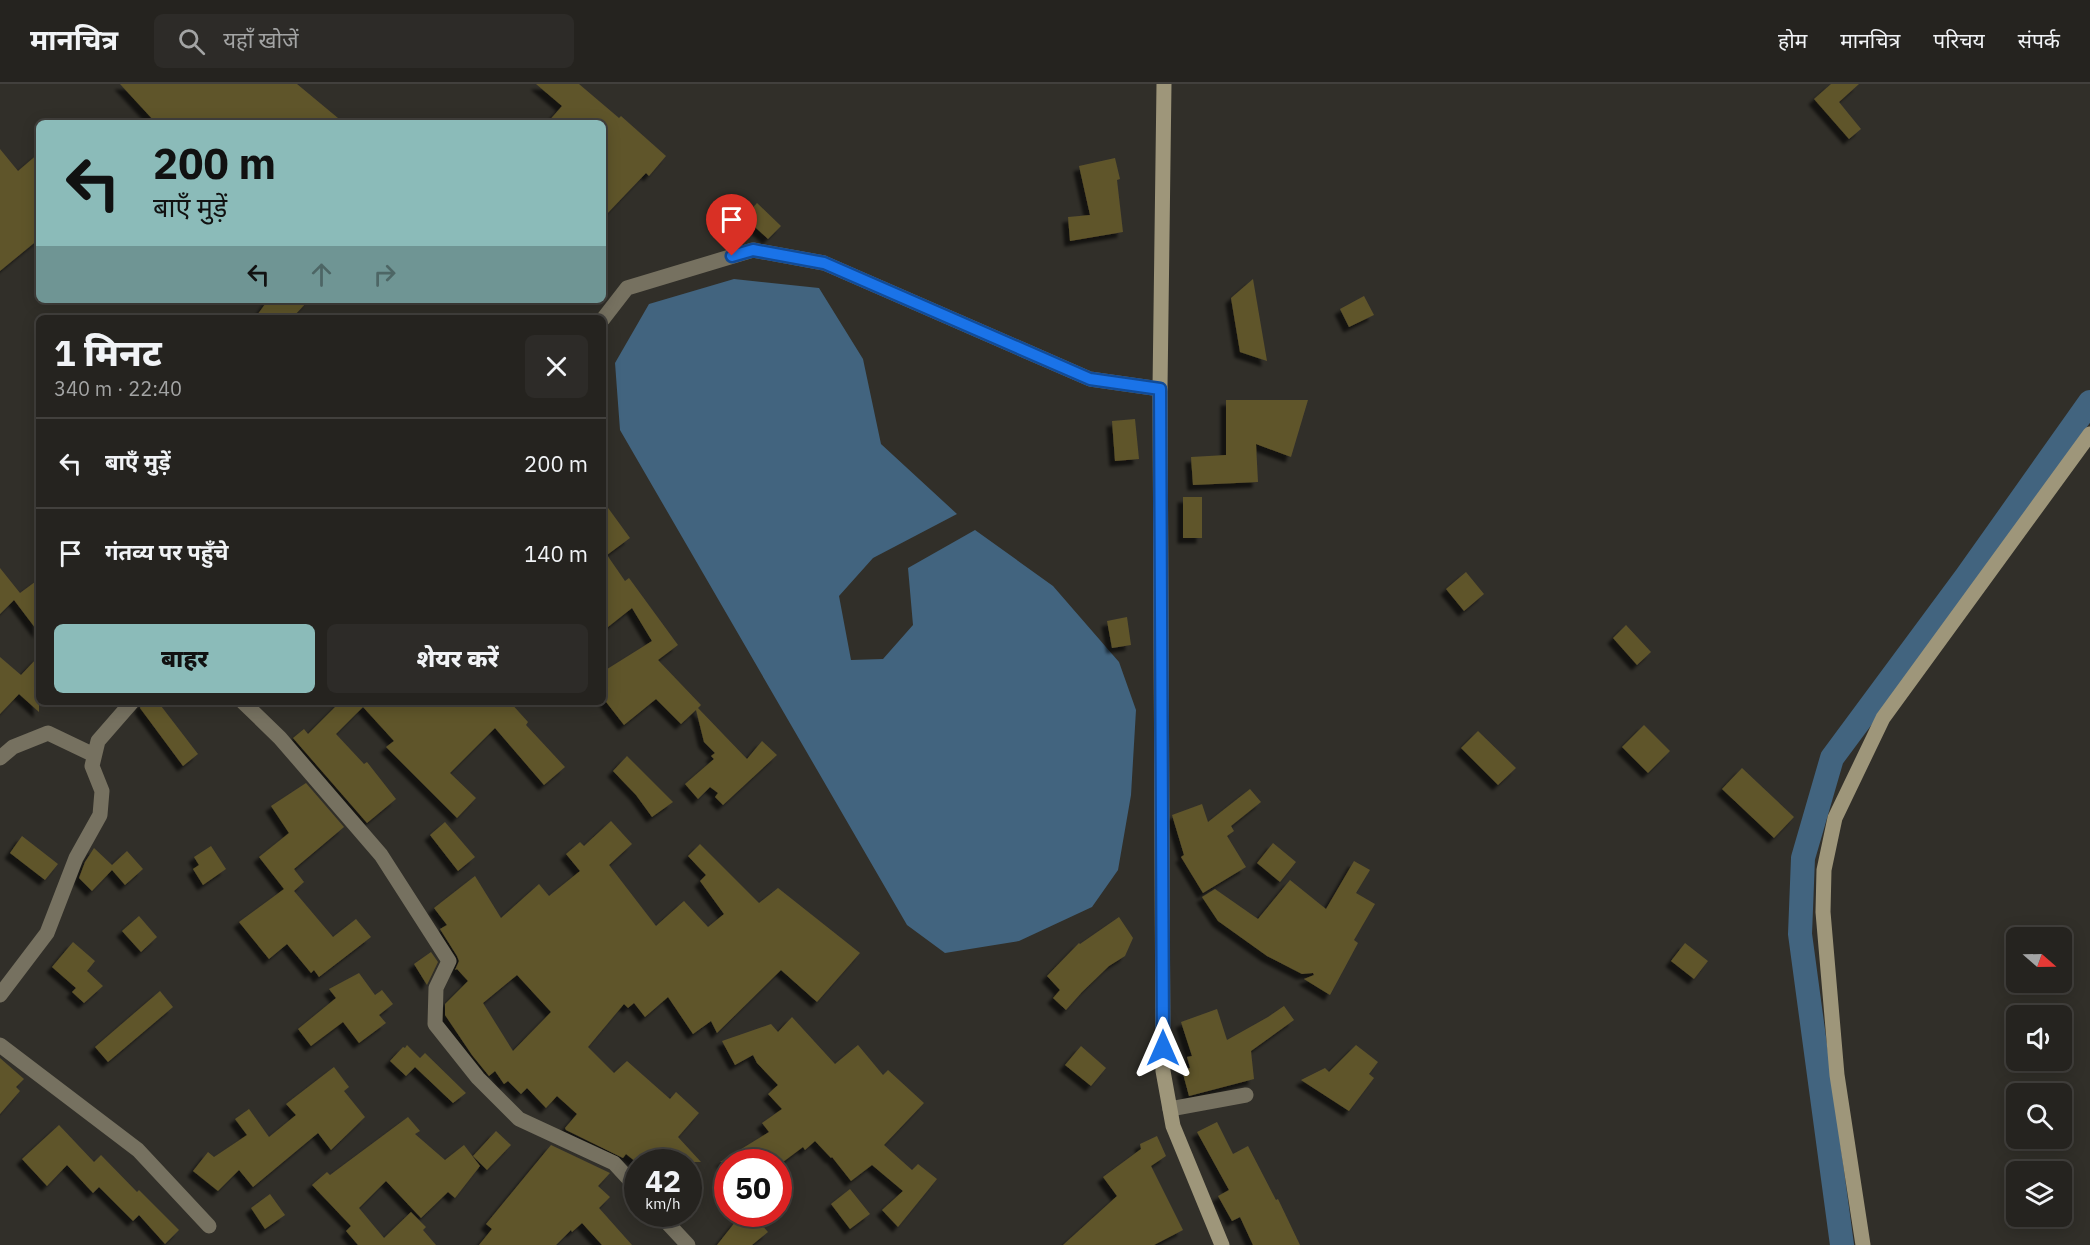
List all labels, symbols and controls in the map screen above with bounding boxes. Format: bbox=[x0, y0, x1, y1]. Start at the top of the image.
search box bbox=[154, 14, 574, 68]
text: मानचित्र bbox=[30, 21, 118, 58]
icon: search bbox=[175, 25, 208, 58]
text: यहाँ खोजें bbox=[223, 25, 299, 54]
text: होम bbox=[1778, 26, 1807, 54]
text: मानचित्र bbox=[1840, 26, 1900, 54]
text: परिचय bbox=[1933, 26, 1985, 54]
text: संपर्क bbox=[2018, 26, 2060, 54]
text: 200 m bbox=[153, 136, 276, 191]
icon: left bbox=[54, 144, 132, 222]
text: बाएँ मुड़ें bbox=[153, 189, 227, 224]
pin bbox=[706, 194, 757, 256]
icon: arrive bbox=[715, 203, 748, 236]
icon: left bbox=[242, 258, 275, 291]
icon: ahead bbox=[305, 258, 338, 291]
icon: right bbox=[368, 258, 401, 291]
text: 1 मिनट bbox=[54, 329, 162, 376]
button: close bbox=[525, 335, 588, 398]
text: 340 m · 22:40 bbox=[54, 375, 182, 402]
icon: left bbox=[54, 447, 87, 480]
text: बाएँ मुड़ें bbox=[105, 447, 171, 476]
text: 200 m bbox=[524, 449, 588, 478]
icon: arrive bbox=[54, 537, 87, 570]
text: गंतव्य पर पहुँचे bbox=[105, 537, 229, 566]
text: 140 m bbox=[524, 539, 588, 568]
button: बाहर bbox=[54, 624, 315, 693]
button: शेयर करें bbox=[327, 624, 588, 693]
north arrow bbox=[2006, 927, 2072, 993]
map controls bbox=[2006, 927, 2072, 1227]
button: sound bbox=[2006, 1005, 2072, 1071]
position arrow bbox=[1131, 1016, 1195, 1080]
button: search bbox=[2006, 1083, 2072, 1149]
speed limit sign: 50 bbox=[714, 1149, 792, 1227]
text: 42 bbox=[645, 1161, 681, 1200]
button: layers bbox=[2006, 1161, 2072, 1227]
text: km/h bbox=[645, 1194, 681, 1213]

